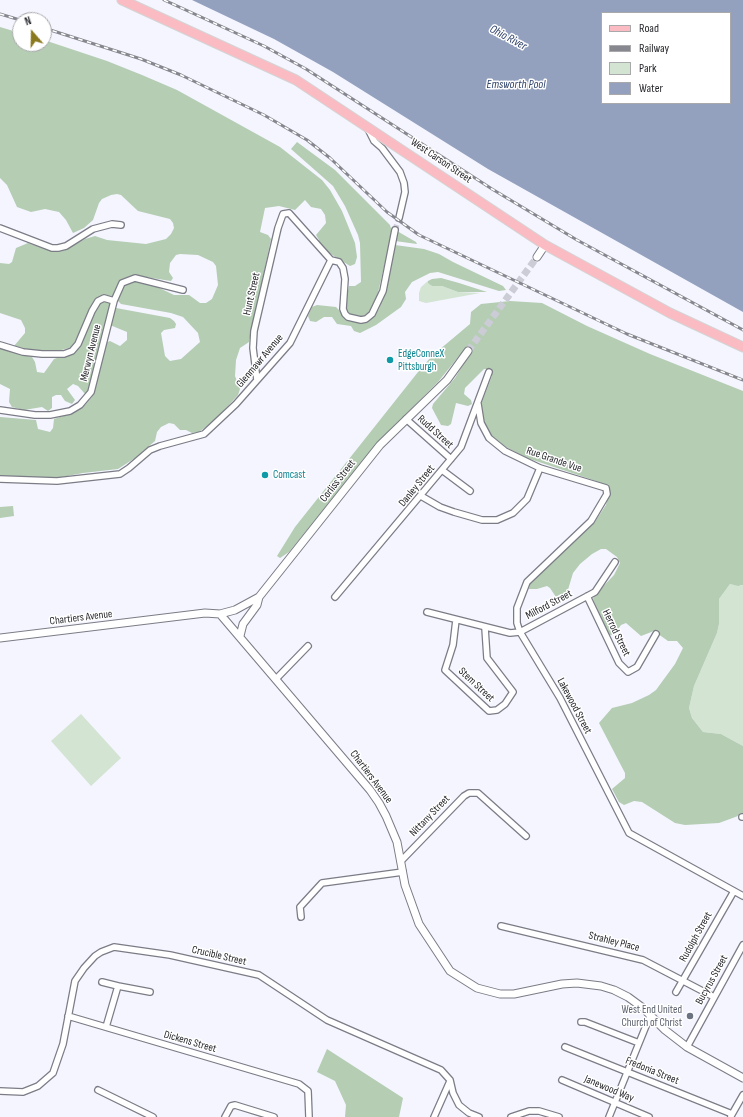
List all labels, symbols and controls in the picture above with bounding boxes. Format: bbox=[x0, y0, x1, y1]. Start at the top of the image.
north arrow bbox=[12, 12, 52, 52]
legend bbox=[601, 12, 731, 104]
text: N bbox=[23, 14, 33, 28]
text: Road bbox=[639, 21, 659, 36]
water label: Ohio River bbox=[487, 22, 529, 54]
text: Railway bbox=[639, 41, 669, 56]
text: Park bbox=[639, 61, 657, 76]
water label: Emsworth Pool bbox=[487, 78, 545, 92]
text: Water bbox=[639, 81, 663, 96]
street label: West Carson Street bbox=[408, 136, 474, 186]
street label: Hunt Street bbox=[241, 271, 263, 317]
street label: Merwyn Avenue bbox=[78, 323, 104, 383]
street label: Glenmawr Avenue bbox=[234, 332, 286, 390]
place label: EdgeConneX Pittsburgh bbox=[398, 347, 444, 373]
marker: EdgeConneX Pittsburgh bbox=[385, 355, 395, 365]
street label: Rudd Street bbox=[414, 412, 456, 452]
street label: Rue Grande Vue bbox=[525, 444, 583, 476]
street label: Corliss Street bbox=[317, 457, 359, 505]
street label: Danley Street bbox=[396, 462, 438, 510]
place label: Comcast bbox=[273, 468, 306, 482]
marker: Comcast bbox=[260, 470, 270, 480]
street label: Milford Street bbox=[524, 587, 574, 623]
street label: Chartiers Avenue bbox=[49, 608, 113, 628]
street label: Herrod Street bbox=[599, 608, 633, 658]
street label: Stem Street bbox=[455, 665, 497, 705]
street label: Lakewood Street bbox=[554, 676, 594, 736]
street label: Chartiers Avenue bbox=[347, 748, 395, 806]
street label: Nittany Street bbox=[407, 793, 453, 839]
street label: Rudolph Street bbox=[677, 910, 715, 964]
street label: Strahley Place bbox=[587, 929, 641, 955]
street label: Crucible Street bbox=[190, 943, 248, 969]
street label: Bucyrus Street bbox=[693, 953, 731, 1007]
place label: West End United Church of Christ bbox=[622, 1003, 682, 1029]
marker: West End United Church of Christ bbox=[685, 1011, 695, 1021]
street label: Dickens Street bbox=[162, 1028, 218, 1056]
street label: Fredonia Street bbox=[623, 1054, 681, 1088]
street label: Janewood Way bbox=[582, 1073, 636, 1105]

